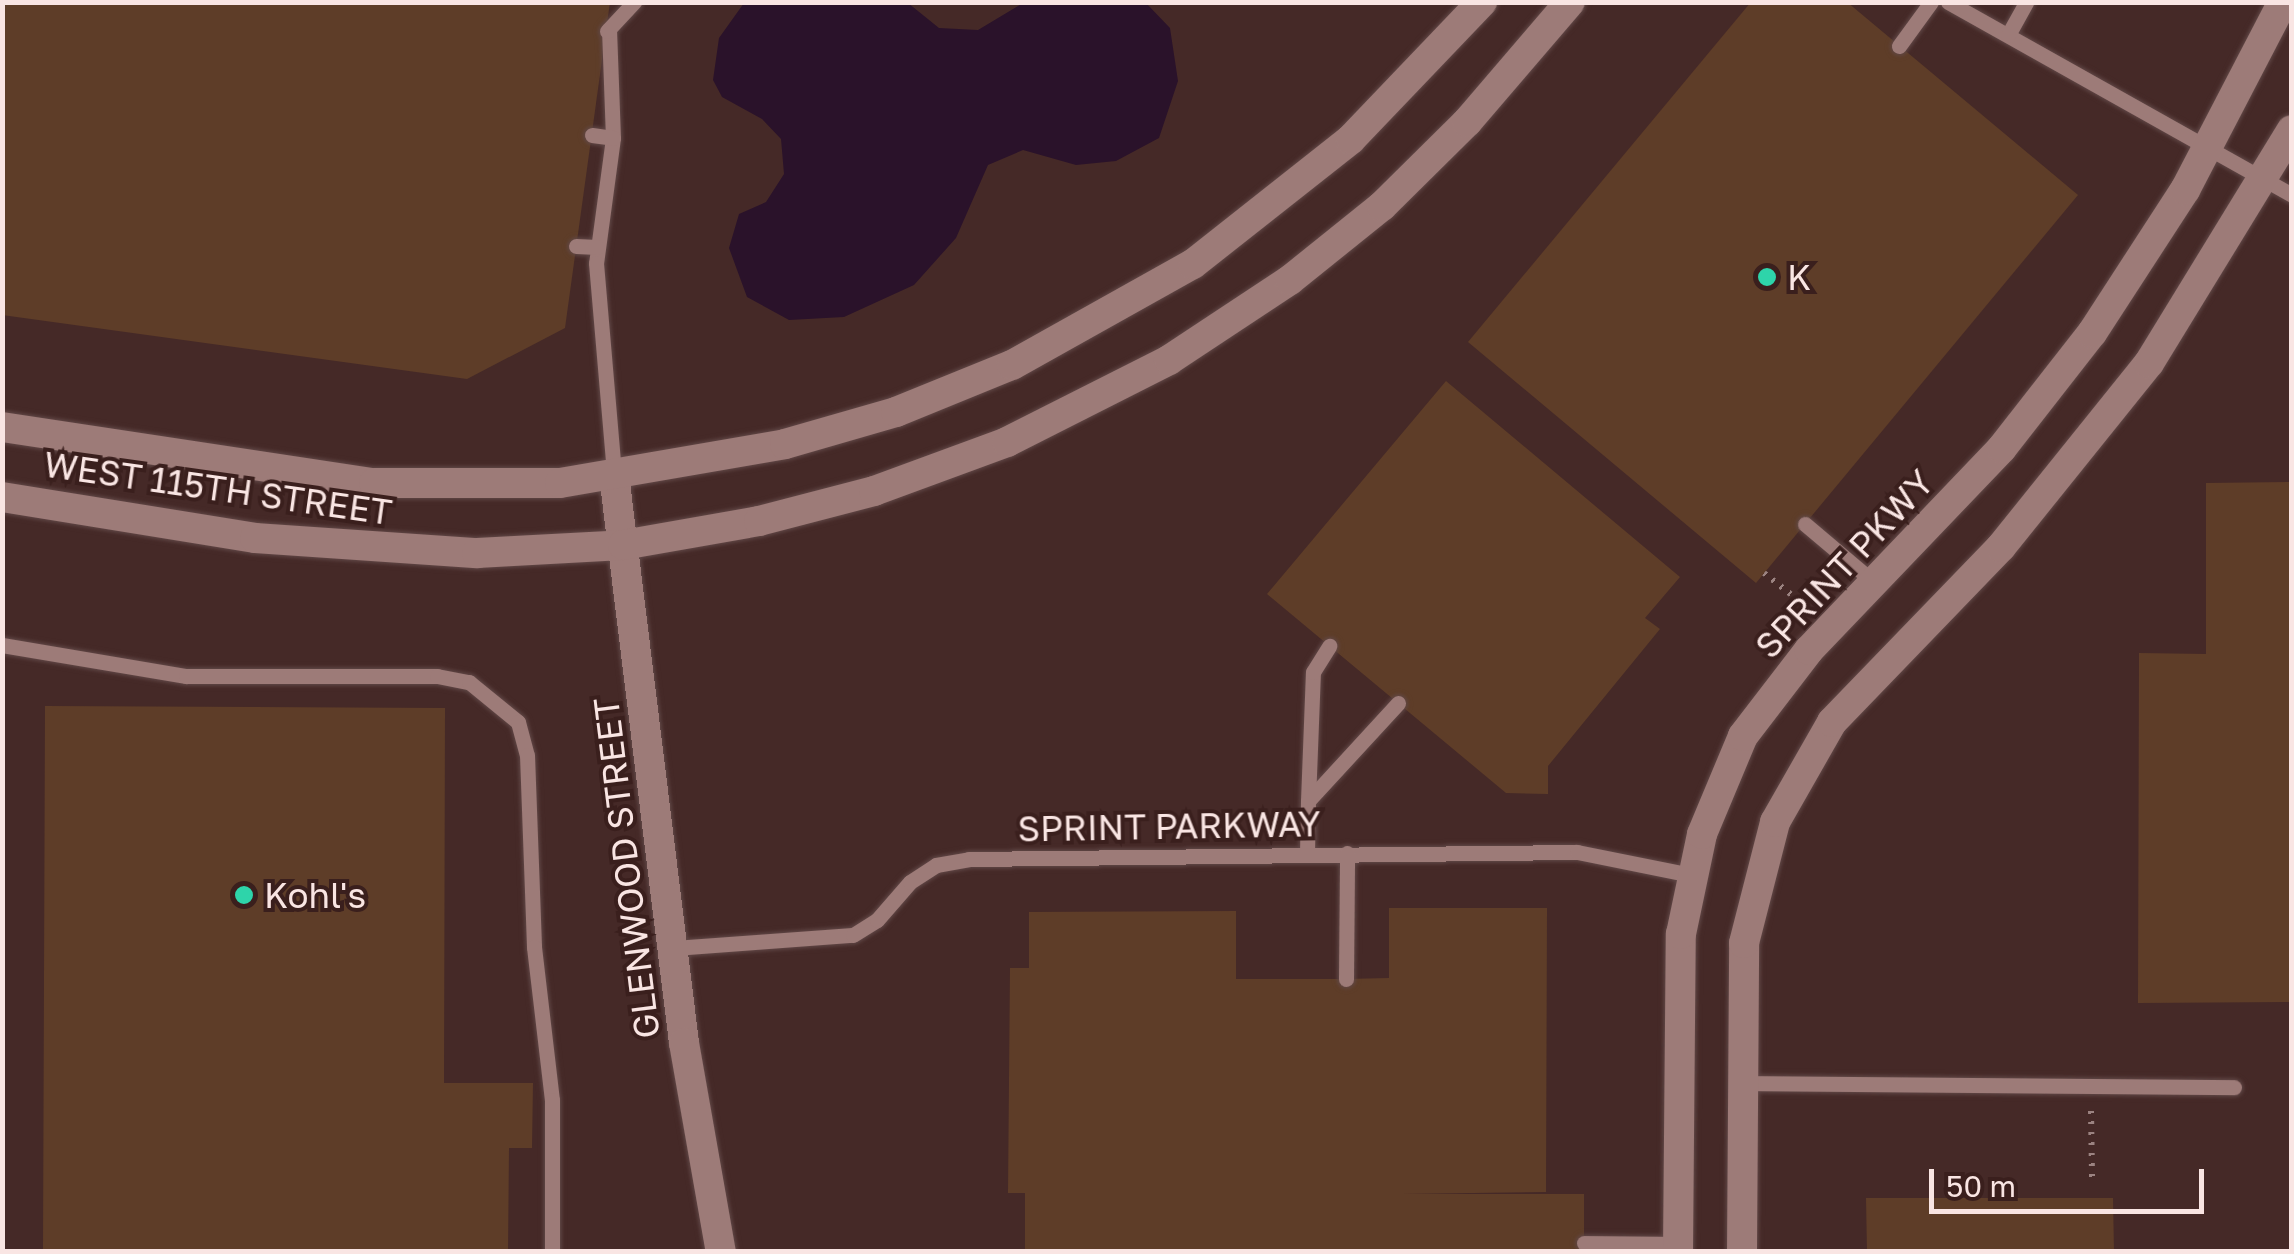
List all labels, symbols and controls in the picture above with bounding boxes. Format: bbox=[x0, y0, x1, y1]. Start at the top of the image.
place label: K bbox=[1787, 256, 1811, 298]
marker: K bbox=[1756, 266, 1778, 288]
street label: WEST 115TH STREET bbox=[41, 443, 395, 533]
street label: SPRINT PKWY bbox=[1746, 461, 1942, 667]
street label: GLENWOOD STREET bbox=[584, 695, 668, 1041]
street label: SPRINT PARKWAY bbox=[1017, 802, 1321, 850]
place label: Kohl's bbox=[264, 874, 366, 916]
marker: Kohl's bbox=[233, 884, 255, 906]
scale bar bbox=[1934, 1149, 2209, 1211]
text: 50 m bbox=[1946, 1168, 2016, 1204]

